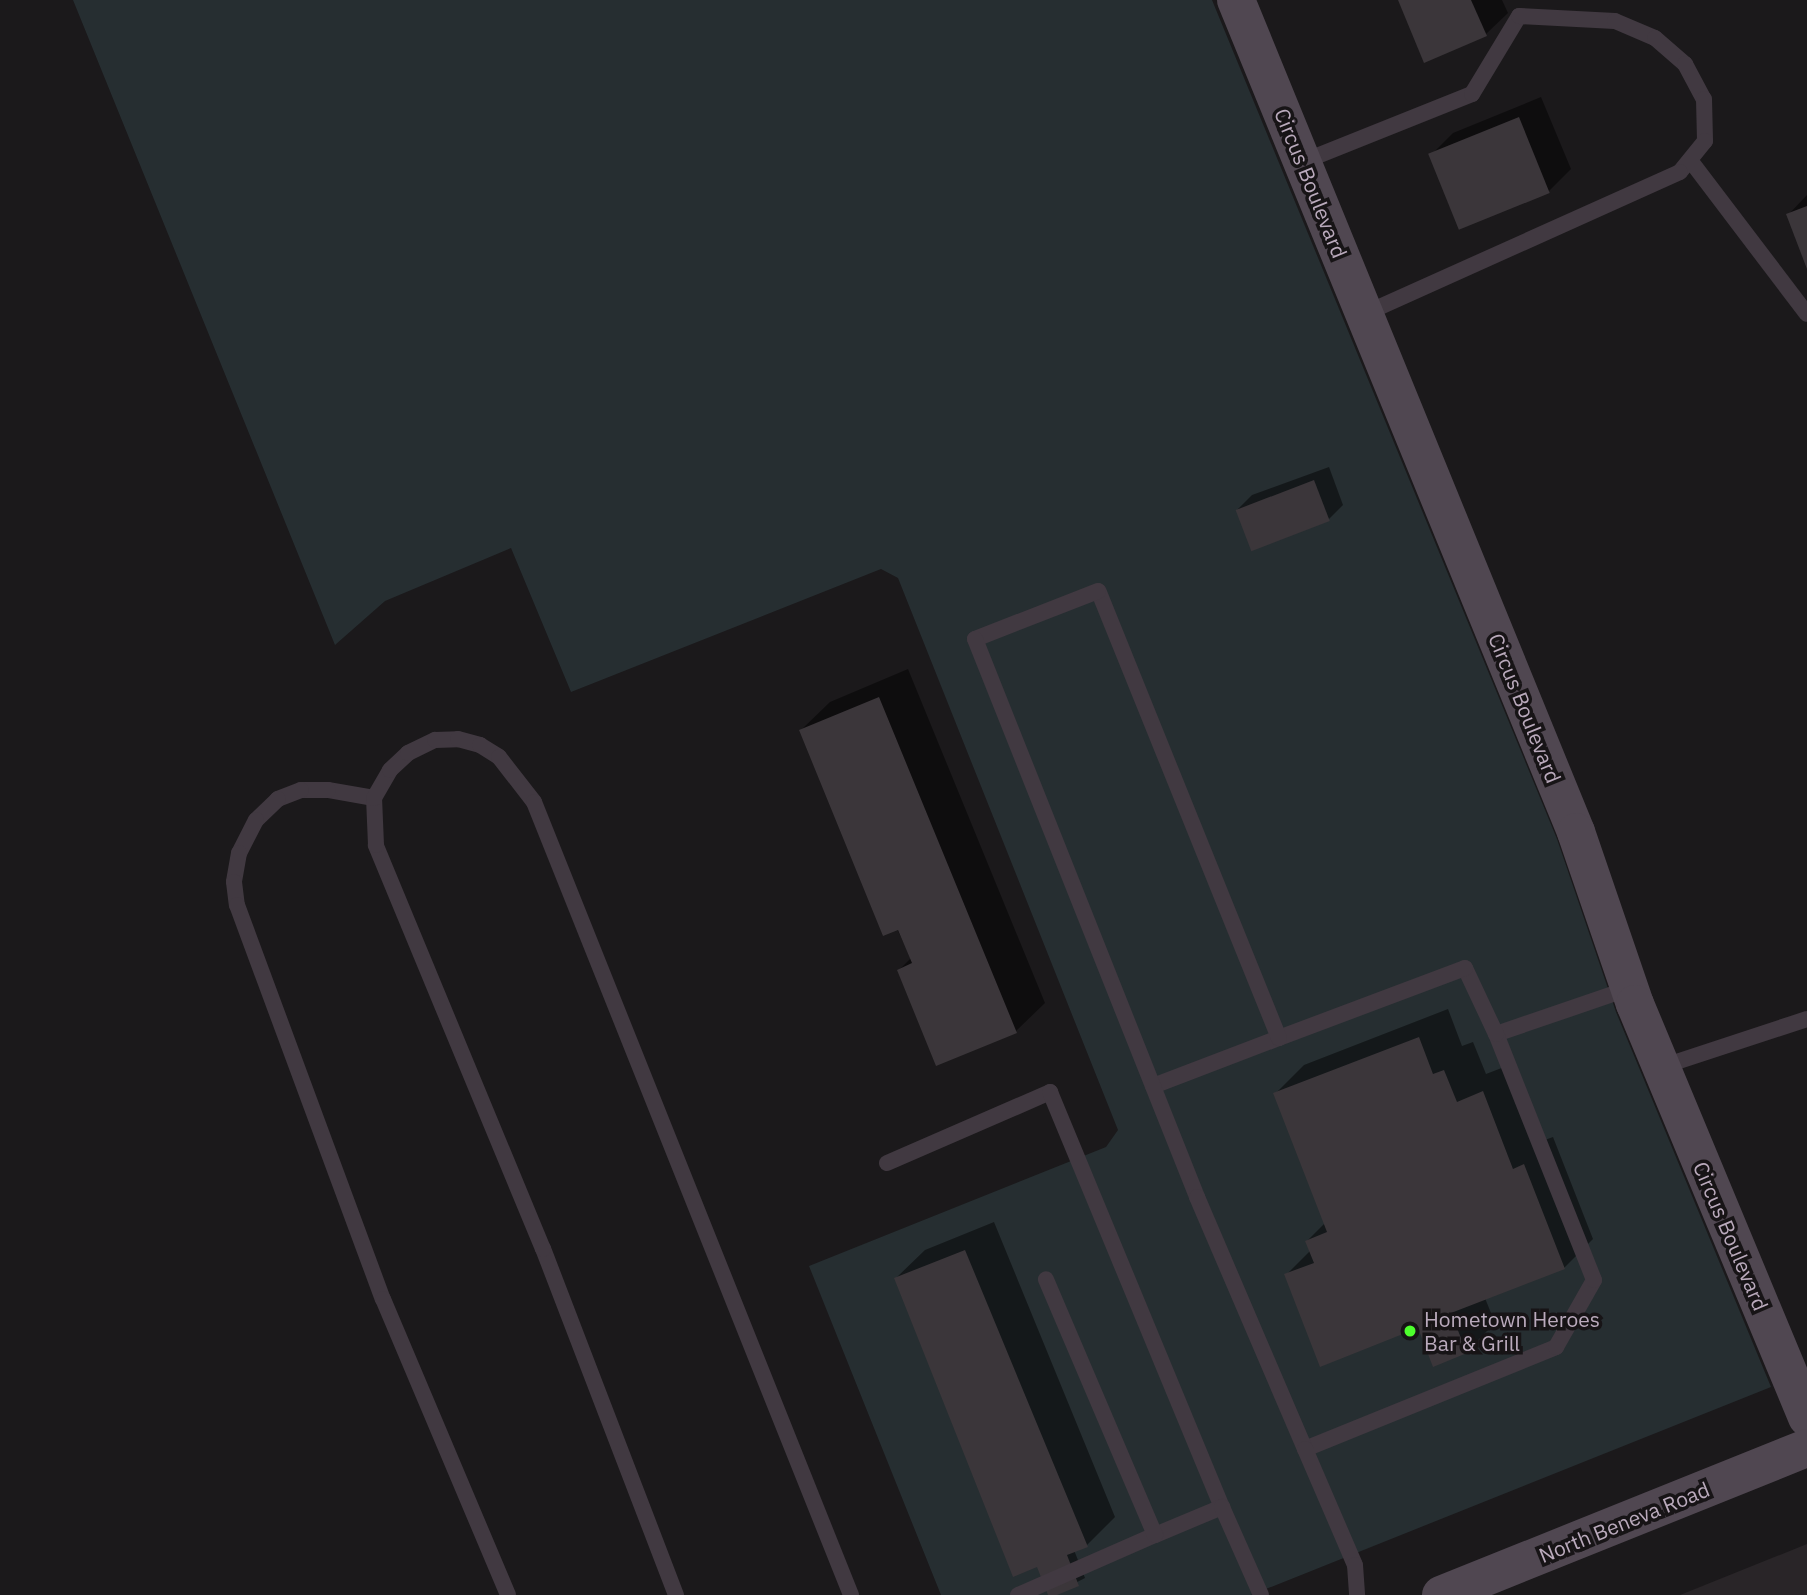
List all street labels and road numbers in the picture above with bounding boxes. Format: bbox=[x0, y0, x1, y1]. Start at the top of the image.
street label: Circus Boulevard bbox=[1270, 104, 1352, 262]
street label: Circus Boulevard bbox=[1484, 629, 1566, 787]
street label: Circus Boulevard bbox=[1688, 1158, 1774, 1314]
street label: North Beneva Road bbox=[1535, 1476, 1713, 1568]

